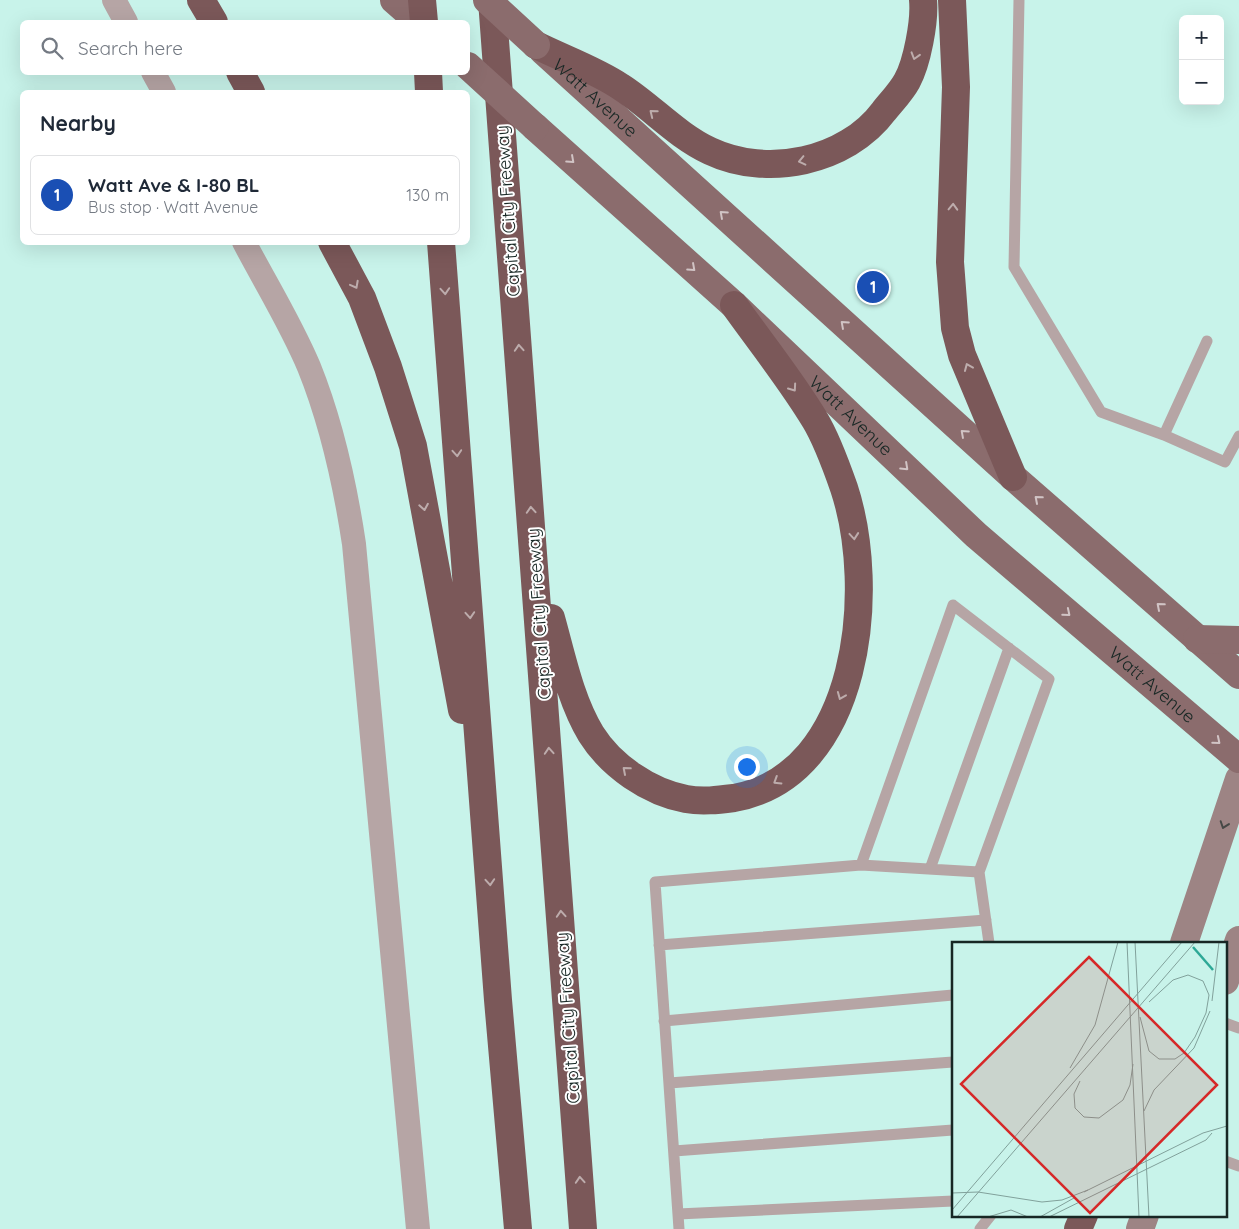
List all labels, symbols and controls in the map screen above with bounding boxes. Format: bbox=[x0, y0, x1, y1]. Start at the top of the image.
map controls bbox=[1179, 15, 1224, 105]
button: + bbox=[1179, 15, 1224, 60]
search box bbox=[20, 20, 470, 75]
icon: search bbox=[38, 34, 66, 62]
text: Search here bbox=[78, 36, 183, 60]
one-way arrow bbox=[910, 52, 920, 60]
street label: Watt Avenue bbox=[548, 53, 643, 142]
button: − bbox=[1179, 60, 1224, 105]
text: Nearby bbox=[40, 110, 116, 136]
one-way arrow bbox=[650, 111, 659, 119]
street label: Capital City Freeway bbox=[490, 124, 525, 298]
one-way arrow bbox=[565, 154, 574, 163]
one-way arrow bbox=[797, 155, 806, 166]
text: Watt Ave & I-80 BL bbox=[88, 173, 259, 197]
text: 1 bbox=[54, 185, 60, 205]
text: 130 m bbox=[406, 185, 449, 205]
text: Bus stop · Watt Avenue bbox=[88, 197, 258, 217]
one-way arrow bbox=[947, 203, 958, 211]
one-way arrow bbox=[720, 211, 729, 220]
one-way arrow bbox=[687, 262, 696, 271]
pin: 1 bbox=[857, 268, 889, 306]
one-way arrow bbox=[349, 280, 359, 289]
one-way arrow bbox=[439, 287, 450, 295]
one-way arrow bbox=[840, 320, 849, 329]
one-way arrow bbox=[514, 344, 525, 352]
one-way arrow bbox=[963, 364, 973, 372]
street label: Watt Avenue bbox=[804, 370, 898, 461]
one-way arrow bbox=[787, 382, 796, 392]
one-way arrow bbox=[961, 430, 970, 439]
one-way arrow bbox=[452, 449, 463, 457]
one-way arrow bbox=[900, 461, 909, 470]
one-way arrow bbox=[1035, 496, 1044, 505]
one-way arrow bbox=[419, 502, 429, 511]
one-way arrow bbox=[526, 506, 537, 514]
street label: Capital City Freeway bbox=[521, 527, 556, 701]
one-way arrow bbox=[848, 532, 859, 540]
one-way arrow bbox=[1157, 603, 1166, 612]
one-way arrow bbox=[1061, 607, 1070, 615]
one-way arrow bbox=[464, 611, 475, 619]
street label: Watt Avenue bbox=[1104, 641, 1200, 728]
one-way arrow bbox=[837, 692, 847, 700]
one-way arrow bbox=[1212, 735, 1221, 744]
one-way arrow bbox=[544, 747, 555, 755]
your location bbox=[734, 754, 760, 780]
one-way arrow bbox=[623, 767, 632, 776]
one-way arrow bbox=[773, 775, 782, 785]
one-way arrow bbox=[1219, 821, 1229, 829]
one-way arrow bbox=[485, 878, 496, 886]
one-way arrow bbox=[555, 909, 566, 917]
street label: Capital City Freeway bbox=[550, 931, 585, 1105]
inset map bbox=[952, 942, 1226, 1216]
one-way arrow bbox=[574, 1176, 585, 1184]

